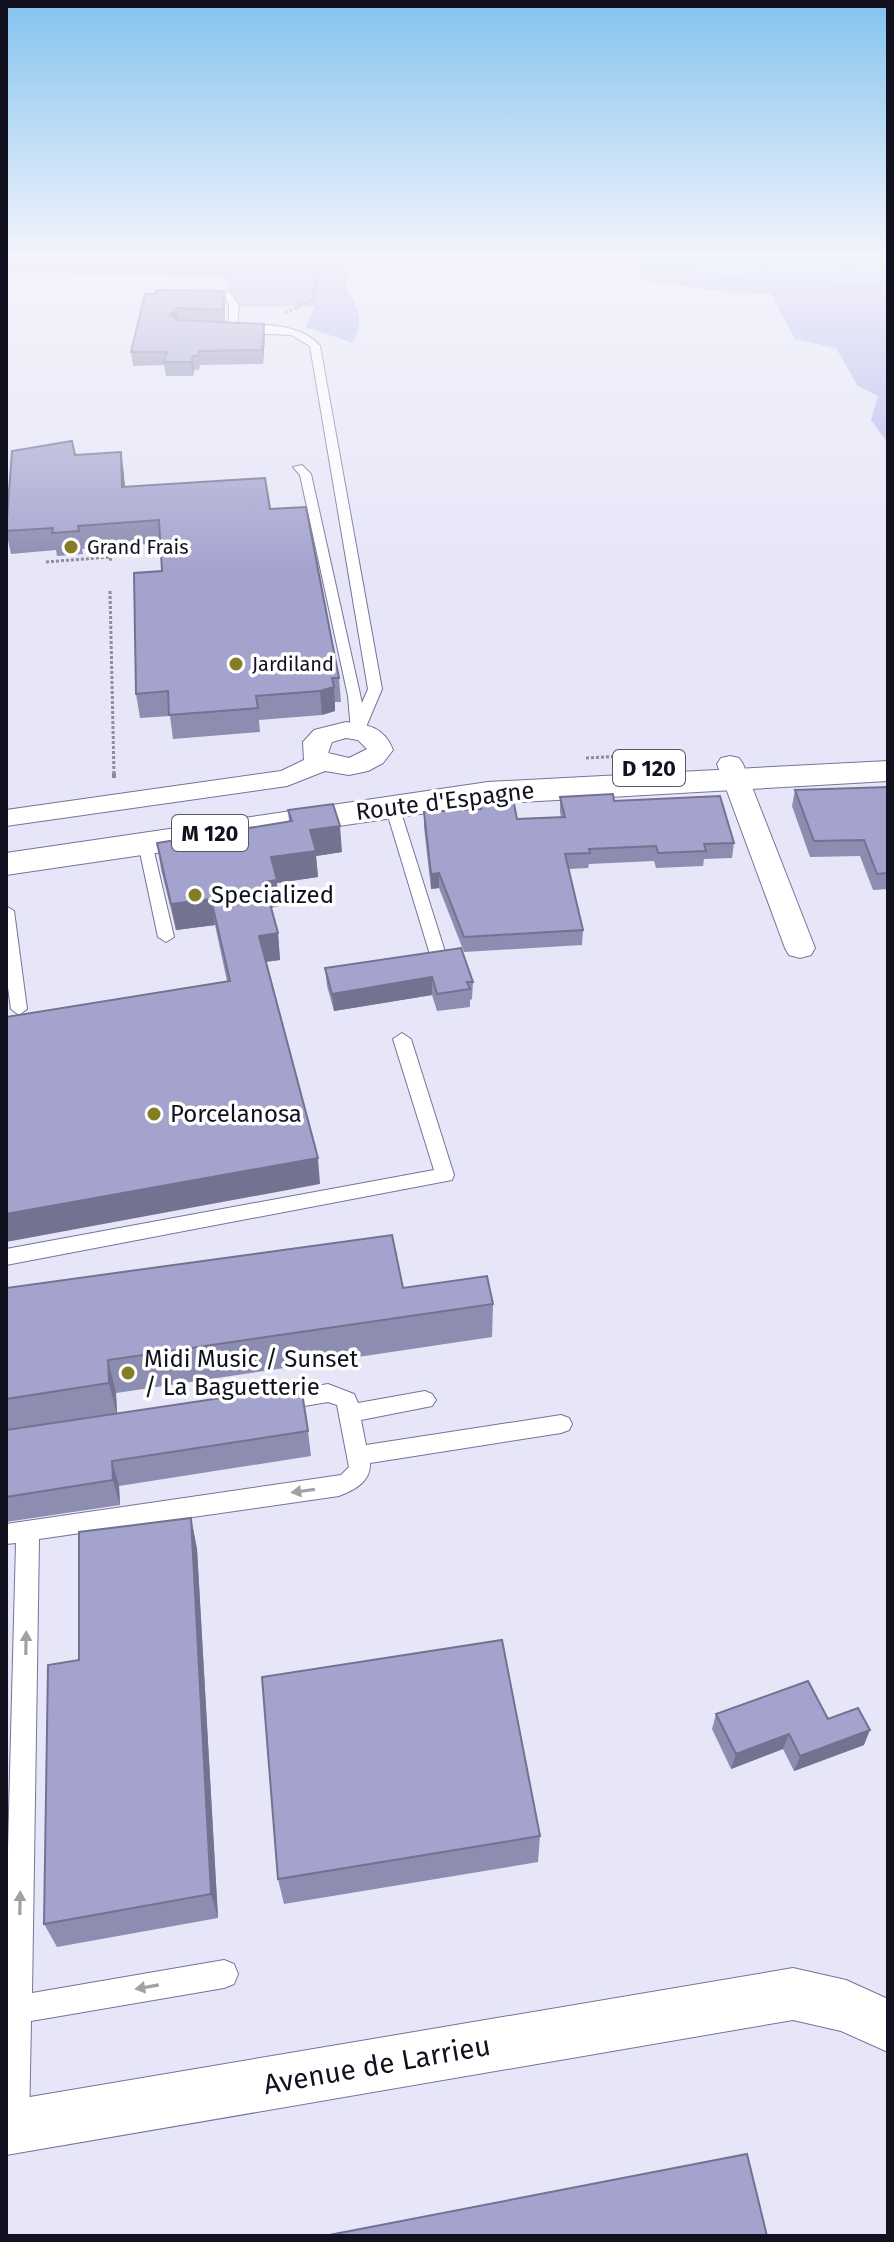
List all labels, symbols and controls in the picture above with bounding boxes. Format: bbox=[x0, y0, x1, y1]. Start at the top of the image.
place label: Grand Frais bbox=[87, 535, 189, 559]
marker: Grand Frais bbox=[62, 538, 80, 556]
place label: Jardiland bbox=[252, 652, 334, 676]
marker: Jardiland bbox=[227, 655, 245, 673]
road number: D 120 bbox=[613, 750, 685, 786]
street label: Route d'Espagne bbox=[354, 776, 536, 826]
road number: M 120 bbox=[172, 815, 248, 851]
place label: Specialized bbox=[211, 881, 334, 909]
marker: Specialized bbox=[186, 886, 204, 904]
place label: Porcelanosa bbox=[170, 1100, 302, 1128]
marker: Porcelanosa bbox=[145, 1105, 163, 1123]
place label: Midi Music / Sunset / La Baguetterie bbox=[144, 1345, 359, 1401]
marker: Midi Music / Sunset / La Baguetterie bbox=[119, 1364, 137, 1382]
one-way arrow bbox=[290, 1485, 315, 1498]
one-way arrow bbox=[19, 1630, 32, 1655]
one-way arrow bbox=[14, 1890, 27, 1915]
one-way arrow bbox=[134, 1981, 159, 1993]
street label: Avenue de Larrieu bbox=[261, 2029, 493, 2101]

